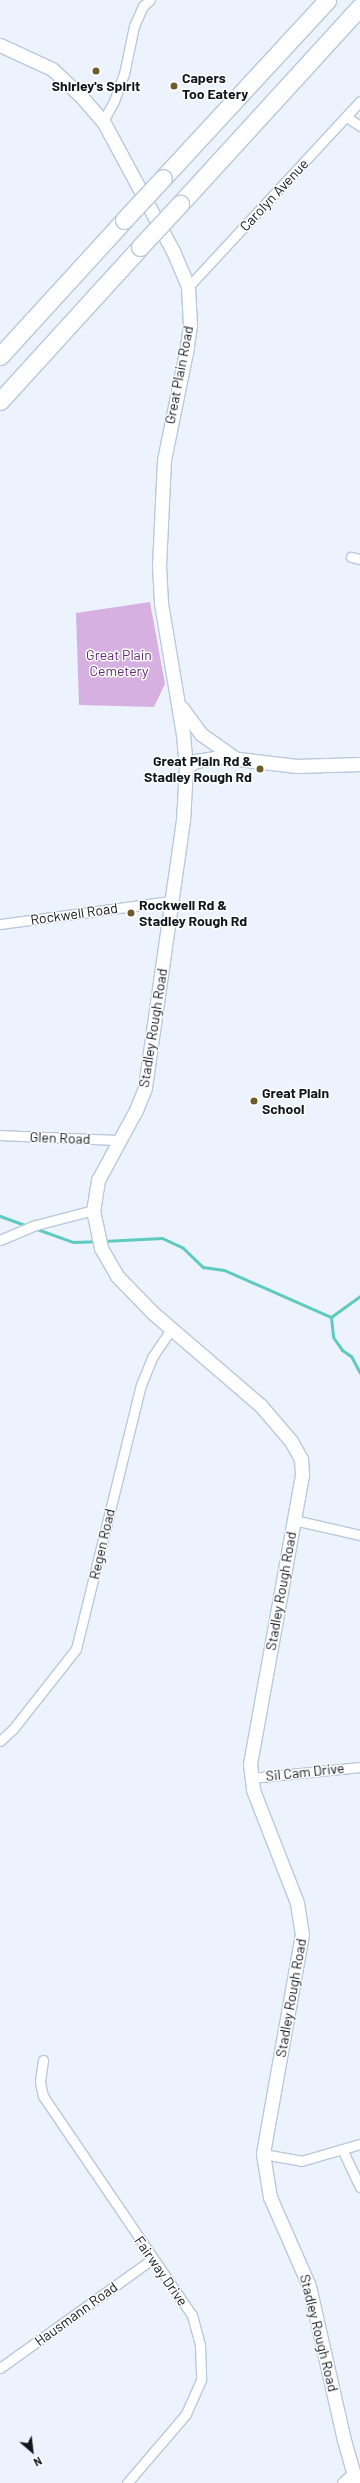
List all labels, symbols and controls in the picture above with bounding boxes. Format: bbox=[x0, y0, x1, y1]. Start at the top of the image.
marker: Shirley's Spirit bbox=[91, 66, 101, 76]
place label: Capers Too Eatery bbox=[182, 70, 248, 102]
place label: Shirley's Spirit bbox=[52, 78, 140, 94]
marker: Capers Too Eatery bbox=[169, 81, 179, 91]
street label: Carolyn Avenue bbox=[236, 155, 312, 235]
street label: Great Plain Road bbox=[161, 325, 197, 425]
park label: Great Plain Cemetery bbox=[86, 647, 152, 680]
place label: Great Plain Rd & Stadley Rough Rd bbox=[144, 753, 252, 786]
marker: Great Plain Rd & Stadley Rough Rd bbox=[255, 764, 265, 774]
place label: Rockwell Rd & Stadley Rough Rd bbox=[139, 897, 247, 930]
street label: Rockwell Road bbox=[29, 900, 119, 928]
marker: Rockwell Rd & Stadley Rough Rd bbox=[126, 908, 136, 918]
street label: Stadley Rough Road bbox=[135, 967, 171, 1089]
place label: Great Plain School bbox=[262, 1085, 329, 1118]
marker: Great Plain School bbox=[249, 1096, 259, 1106]
street label: Glen Road bbox=[29, 1129, 91, 1147]
street label: Regen Road bbox=[86, 1507, 118, 1581]
street label: Stadley Rough Road bbox=[262, 1530, 300, 1652]
street label: Sil Cam Drive bbox=[265, 1760, 345, 1784]
street label: Stadley Rough Road bbox=[272, 1937, 310, 2059]
street label: Fairway Drive bbox=[131, 2233, 191, 2309]
street label: Stadley Rough Road bbox=[296, 2273, 342, 2393]
street label: Hausmann Road bbox=[31, 2278, 121, 2350]
north arrow bbox=[12, 2431, 52, 2471]
text: N bbox=[32, 2455, 44, 2469]

